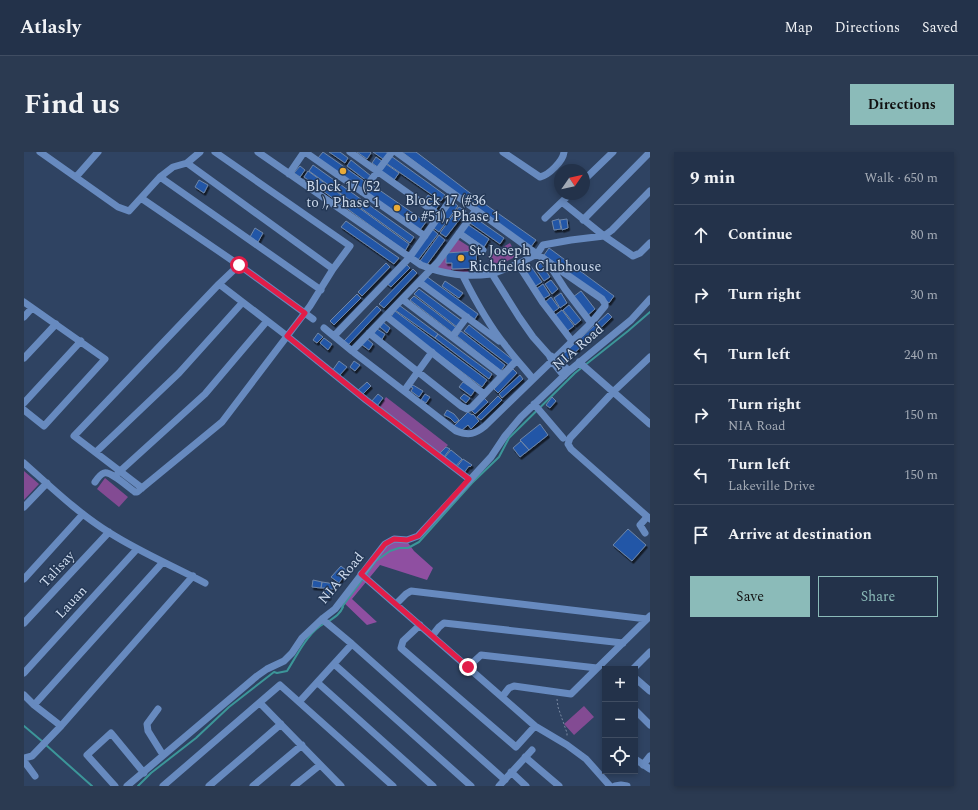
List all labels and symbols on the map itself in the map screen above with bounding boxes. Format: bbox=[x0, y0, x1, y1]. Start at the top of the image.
north arrow bbox=[554, 164, 590, 200]
marker: Block 17 (52 to ), Phase 1 bbox=[338, 166, 348, 176]
place label: Block 17 (52 to ), Phase 1 bbox=[306, 176, 380, 213]
place label: Block 17 (#36 to #51), Phase 1 bbox=[405, 190, 500, 227]
marker: Block 17 (#36 to #51), Phase 1 bbox=[392, 203, 402, 213]
place label: St. Joseph Richfields Clubhouse bbox=[469, 240, 601, 277]
marker: St. Joseph Richfields Clubhouse bbox=[456, 253, 466, 263]
route start bbox=[230, 256, 248, 274]
street label: NIA Road bbox=[548, 319, 608, 375]
street label: Talisay bbox=[34, 545, 80, 592]
street label: NIA Road bbox=[313, 547, 369, 609]
street label: Lauan bbox=[50, 581, 92, 623]
route end bbox=[459, 658, 477, 676]

